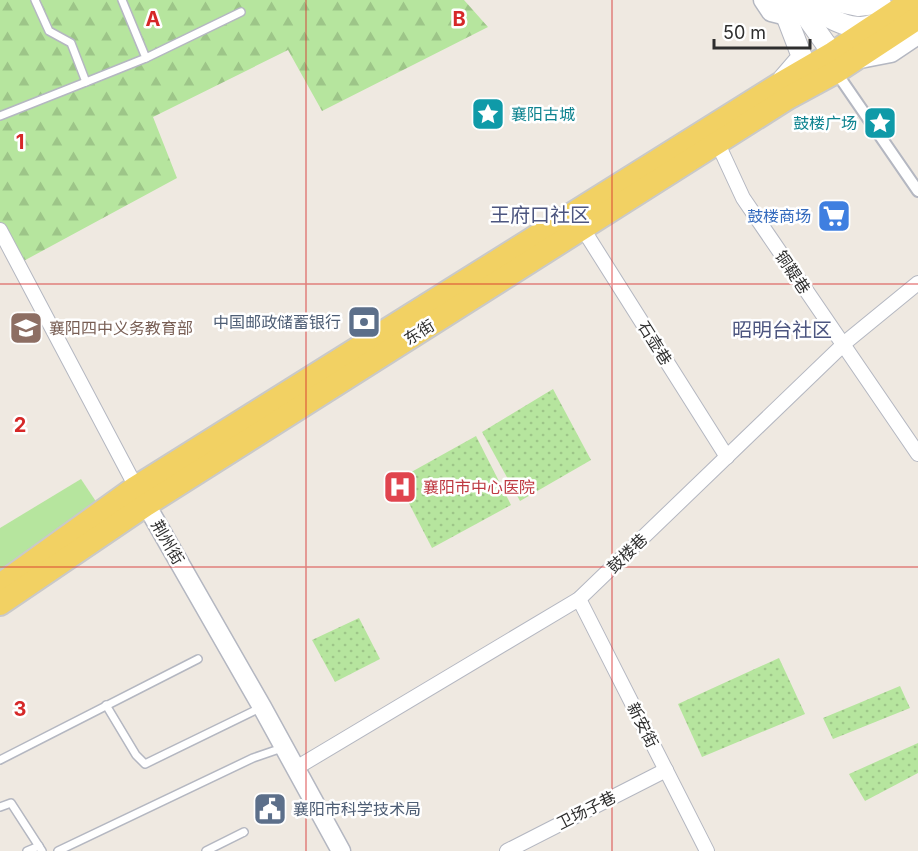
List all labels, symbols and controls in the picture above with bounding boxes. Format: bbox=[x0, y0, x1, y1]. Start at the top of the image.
text: A bbox=[146, 7, 161, 31]
text: B bbox=[452, 7, 466, 31]
scale bar bbox=[714, 12, 810, 50]
text: 50 m bbox=[723, 22, 766, 43]
place icon: 襄阳古城 bbox=[470, 96, 506, 132]
place label: 襄阳古城 bbox=[511, 104, 575, 124]
place icon: 鼓楼广场 bbox=[862, 105, 898, 141]
place label: 鼓楼广场 bbox=[793, 113, 857, 133]
text: 1 bbox=[16, 130, 24, 154]
supermarket icon: 鼓楼商场 bbox=[816, 198, 852, 234]
district label: 王府口社区 bbox=[490, 203, 590, 227]
place label: 鼓楼商场 bbox=[747, 206, 811, 226]
street label: 铜鞮巷 bbox=[771, 247, 815, 297]
bank icon: 中国邮政储蓄银行 bbox=[346, 304, 382, 340]
school or university icon: 襄阳四中义务教育部 bbox=[8, 310, 44, 346]
place label: 中国邮政储蓄银行 bbox=[213, 312, 341, 332]
street label: 东街 bbox=[400, 315, 438, 349]
street label: 石壶巷 bbox=[634, 317, 676, 369]
place label: 襄阳四中义务教育部 bbox=[49, 318, 193, 338]
district label: 昭明台社区 bbox=[732, 318, 832, 342]
text: 2 bbox=[14, 413, 26, 437]
hospital icon: 襄阳市中心医院 bbox=[382, 469, 418, 505]
place label: 襄阳市中心医院 bbox=[423, 477, 535, 497]
street label: 荆州街 bbox=[147, 516, 189, 568]
street label: 鼓楼巷 bbox=[603, 529, 651, 577]
text: 3 bbox=[14, 697, 26, 721]
street label: 新安街 bbox=[623, 699, 663, 751]
street label: 卫场子巷 bbox=[553, 787, 619, 833]
public building icon: 襄阳市科学技术局 bbox=[252, 791, 288, 827]
place label: 襄阳市科学技术局 bbox=[293, 799, 421, 819]

